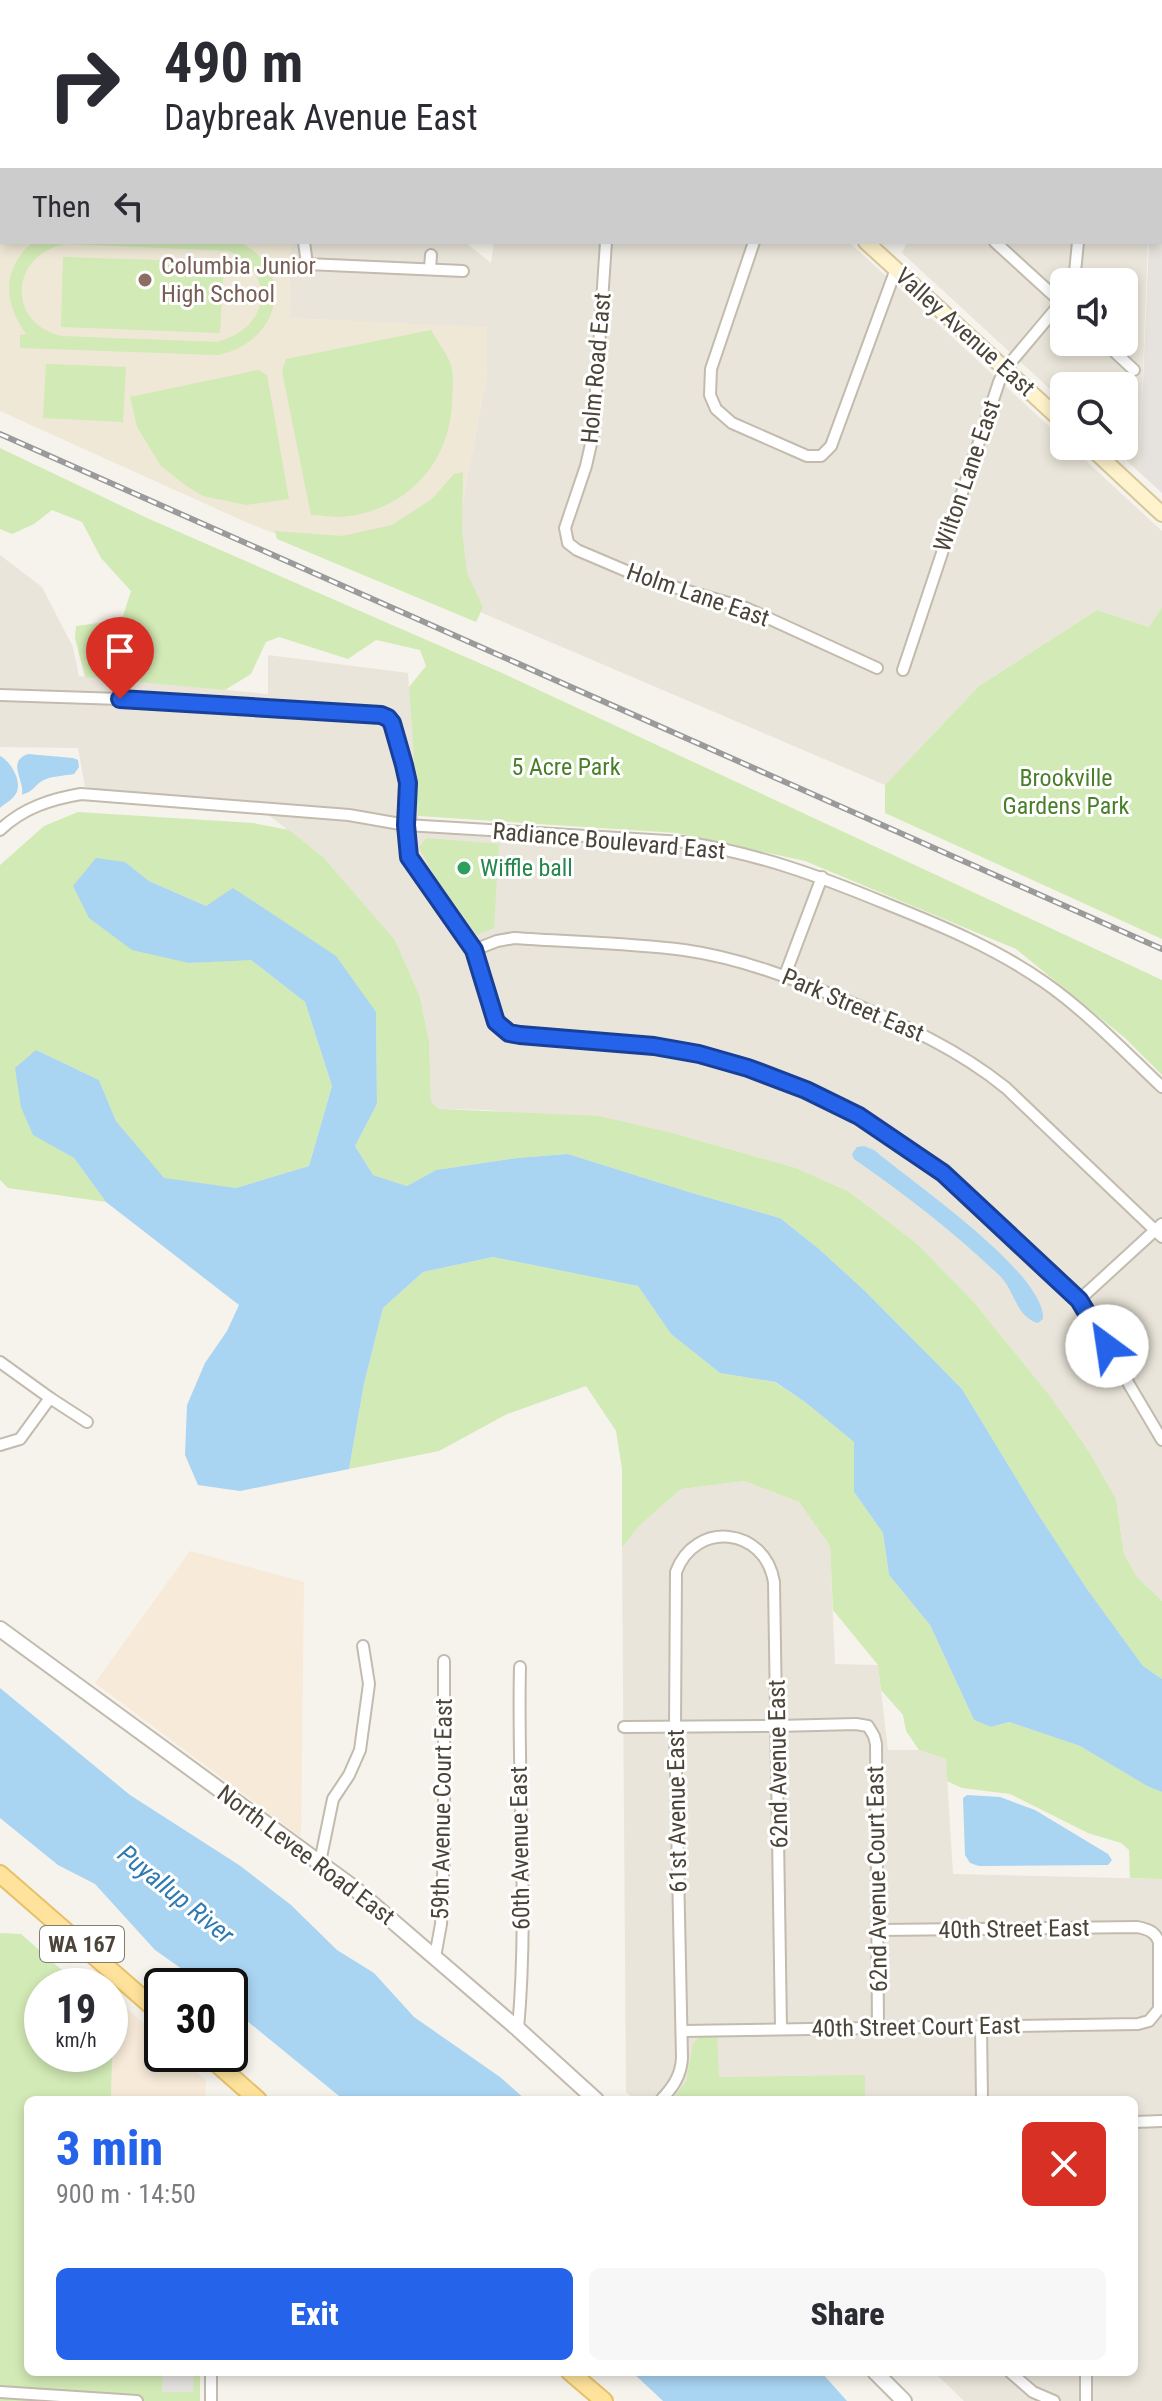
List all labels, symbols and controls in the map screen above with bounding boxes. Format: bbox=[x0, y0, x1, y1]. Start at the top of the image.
text: 490 m bbox=[164, 30, 303, 96]
icon: right bbox=[32, 32, 136, 136]
text: Daybreak Avenue East bbox=[164, 97, 478, 139]
icon: left bbox=[107, 184, 151, 228]
text: Then bbox=[32, 189, 91, 224]
place label: Columbia Junior High School bbox=[161, 252, 316, 308]
street label: Valley Avenue East bbox=[889, 262, 1041, 402]
map controls bbox=[1050, 268, 1138, 460]
button: sound bbox=[1050, 268, 1138, 356]
marker: Columbia Junior High School bbox=[136, 271, 154, 289]
street label: Holm Road East bbox=[575, 291, 617, 445]
button: search bbox=[1050, 372, 1138, 460]
street label: Wilton Lane East bbox=[928, 397, 1006, 555]
street label: Holm Lane East bbox=[623, 558, 773, 632]
pin bbox=[86, 617, 154, 699]
icon: arrive bbox=[98, 629, 142, 673]
park label: 5 Acre Park bbox=[512, 753, 621, 781]
park label: Brookville Gardens Park bbox=[1003, 764, 1130, 820]
street label: Radiance Boulevard East bbox=[491, 817, 727, 865]
place label: Wiffle ball bbox=[480, 854, 573, 882]
marker: Wiffle ball bbox=[455, 859, 473, 877]
street label: Park Street East bbox=[778, 963, 928, 1047]
position arrow bbox=[1065, 1304, 1149, 1388]
street label: 62nd Avenue East bbox=[763, 1679, 793, 1849]
street label: 59th Avenue Court East bbox=[426, 1698, 458, 1920]
street label: 61st Avenue East bbox=[662, 1729, 692, 1893]
street label: 62nd Avenue Court East bbox=[861, 1765, 893, 1993]
street label: 60th Avenue East bbox=[505, 1766, 535, 1930]
street label: North Levee Road East bbox=[212, 1779, 400, 1931]
water label: Puyallup River bbox=[112, 1838, 241, 1951]
street label: 40th Street East bbox=[938, 1914, 1090, 1944]
road number: WA 167 bbox=[40, 1926, 124, 1962]
speed limit sign: 30 bbox=[144, 1968, 248, 2072]
text: 19 bbox=[56, 1986, 96, 2033]
street label: 40th Street Court East bbox=[811, 2011, 1021, 2043]
text: km/h bbox=[55, 2028, 97, 2052]
text: 3 min bbox=[56, 2120, 163, 2177]
button: close bbox=[1022, 2122, 1106, 2206]
text: 900 m · 14:50 bbox=[56, 2179, 196, 2209]
button: Exit bbox=[56, 2268, 573, 2360]
button: Share bbox=[589, 2268, 1106, 2360]

